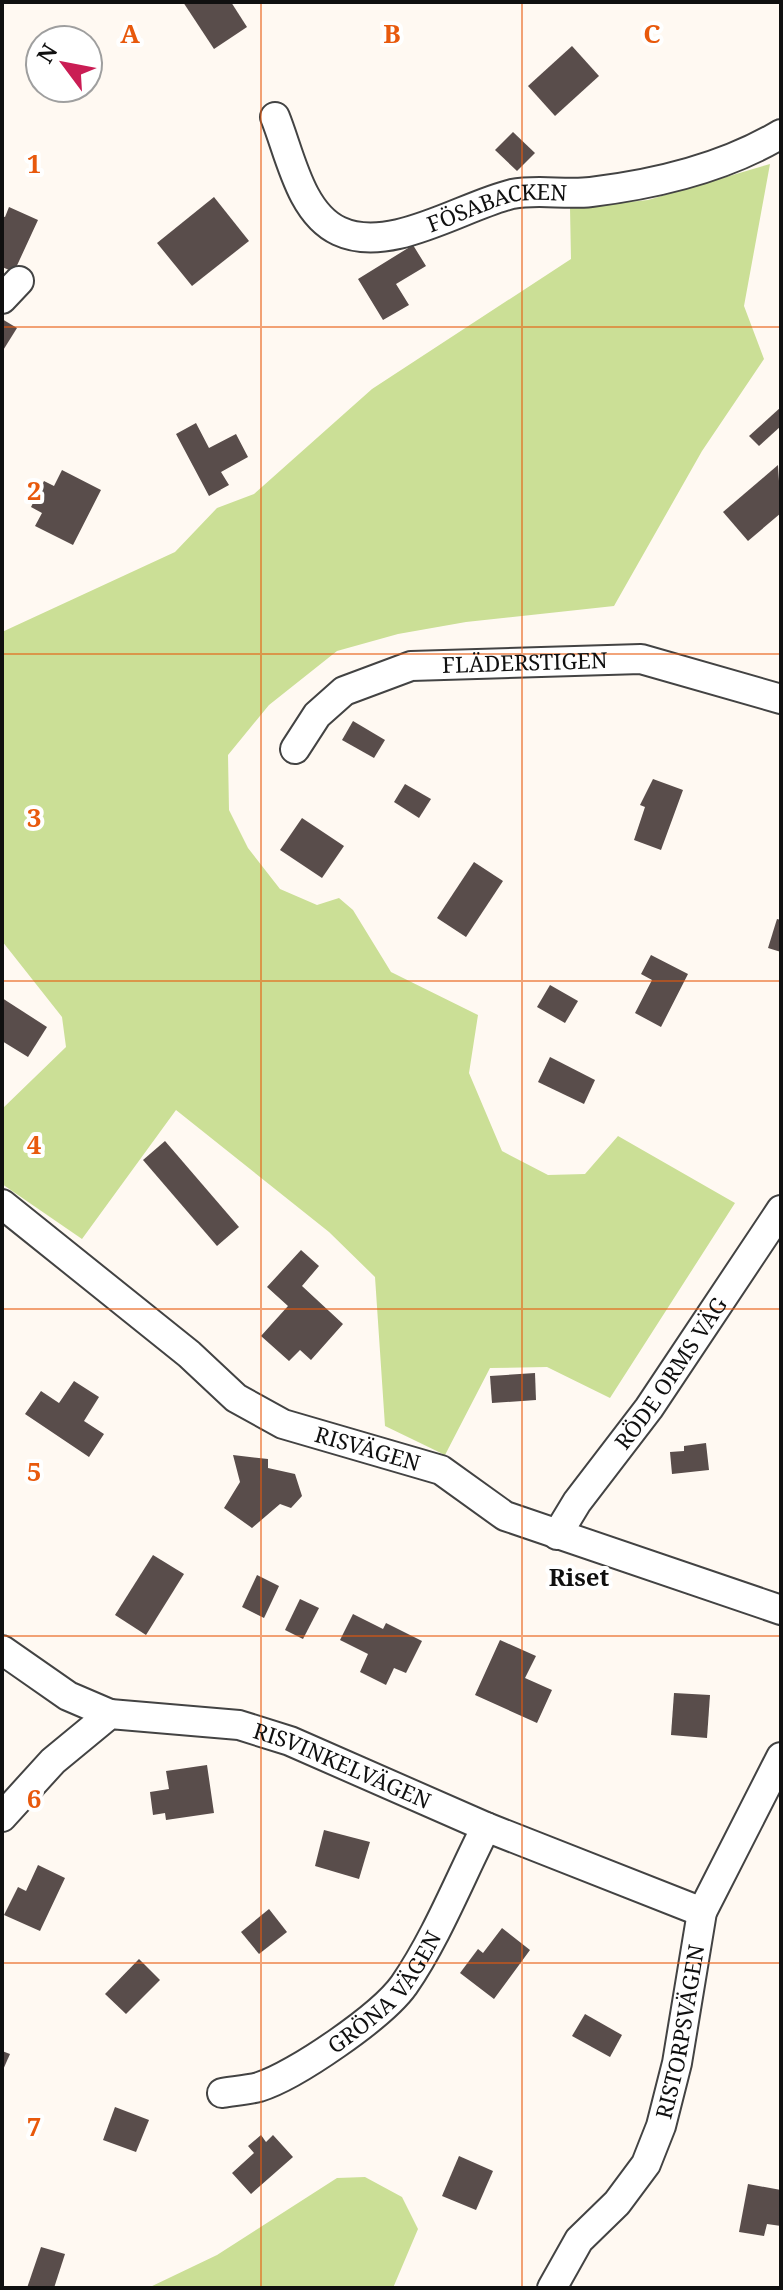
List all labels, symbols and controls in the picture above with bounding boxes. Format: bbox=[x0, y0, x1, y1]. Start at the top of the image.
text: A bbox=[120, 15, 140, 51]
text: B bbox=[383, 15, 401, 51]
text: C bbox=[643, 15, 661, 51]
north arrow bbox=[24, 24, 104, 104]
text: N bbox=[29, 38, 64, 68]
text: 1 bbox=[27, 145, 41, 181]
street label: FÖSABACKEN bbox=[422, 176, 568, 238]
text: 2 bbox=[27, 472, 41, 508]
street label: FLÄDERSTIGEN bbox=[442, 644, 608, 679]
text: 3 bbox=[27, 799, 41, 835]
text: 4 bbox=[27, 1126, 42, 1162]
street label: RÖDE ORMS VÄG bbox=[607, 1290, 733, 1455]
street label: RISVÄGEN bbox=[312, 1418, 424, 1477]
text: 5 bbox=[27, 1453, 41, 1489]
district label: Riset bbox=[549, 1560, 610, 1593]
street label: RISVINKELVÄGEN bbox=[250, 1715, 436, 1815]
text: 6 bbox=[27, 1780, 41, 1816]
street label: GRÖNA VÄGEN bbox=[321, 1925, 447, 2060]
street label: RISTORPSVÄGEN bbox=[647, 1942, 710, 2122]
text: 7 bbox=[27, 2108, 41, 2144]

